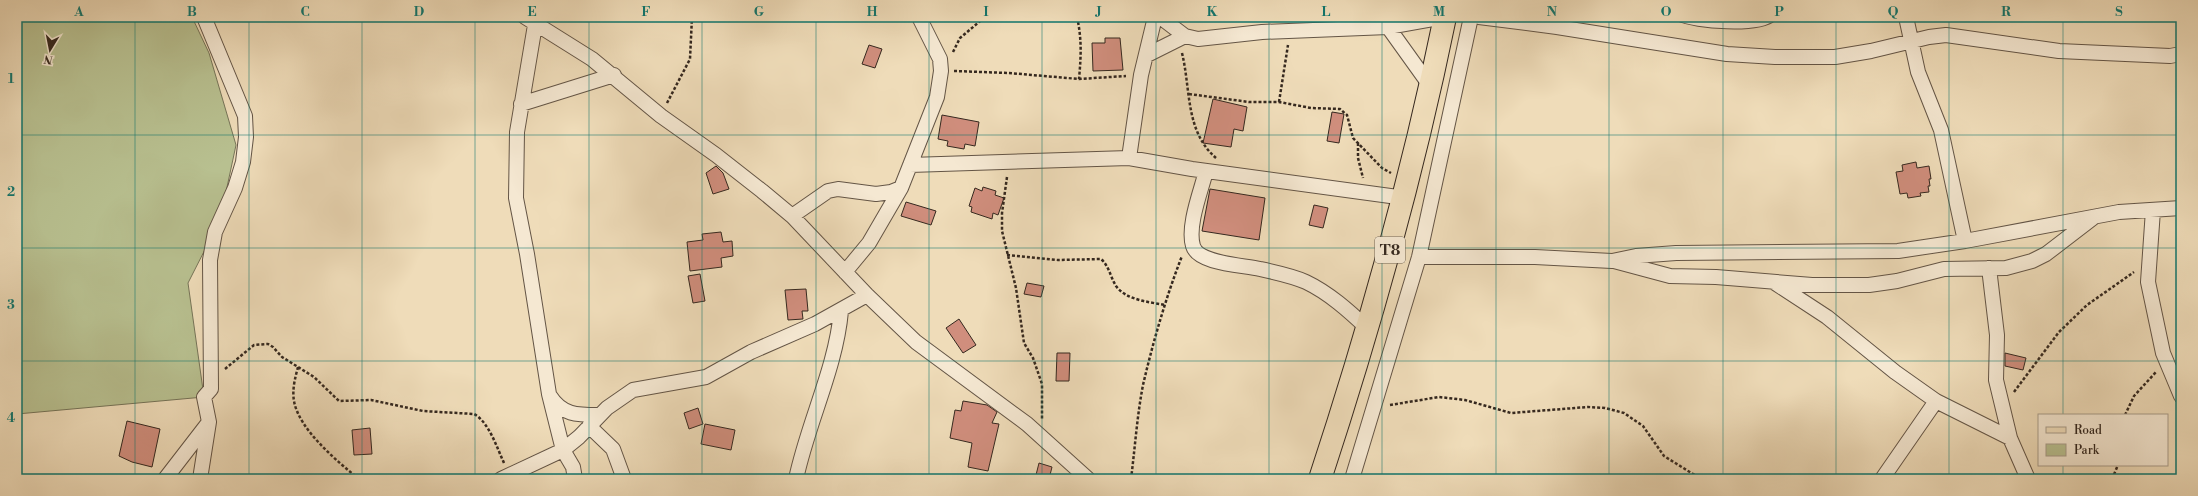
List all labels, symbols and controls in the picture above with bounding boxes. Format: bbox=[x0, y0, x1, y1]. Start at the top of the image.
text: A bbox=[73, 4, 84, 20]
text: B bbox=[187, 4, 197, 20]
text: C bbox=[300, 4, 310, 20]
text: D bbox=[414, 4, 424, 20]
text: E bbox=[527, 4, 537, 20]
text: F bbox=[641, 4, 651, 20]
text: G bbox=[754, 4, 765, 20]
text: H bbox=[867, 4, 878, 20]
text: I bbox=[983, 4, 989, 20]
text: J bbox=[1094, 4, 1102, 20]
text: K bbox=[1207, 4, 1218, 20]
text: L bbox=[1322, 4, 1331, 20]
text: M bbox=[1433, 4, 1445, 20]
text: N bbox=[1547, 4, 1558, 20]
text: O bbox=[1661, 4, 1672, 20]
text: P bbox=[1774, 4, 1784, 20]
text: Q bbox=[1888, 4, 1899, 20]
text: R bbox=[2001, 4, 2011, 20]
text: S bbox=[2115, 4, 2123, 20]
north arrow bbox=[30, 30, 70, 70]
text: N bbox=[43, 51, 54, 67]
text: 1 bbox=[8, 71, 15, 87]
text: 2 bbox=[7, 184, 15, 200]
road number: T8 bbox=[1375, 237, 1405, 263]
text: 3 bbox=[7, 297, 15, 313]
text: 4 bbox=[7, 410, 16, 426]
legend bbox=[2038, 414, 2168, 466]
text: Road bbox=[2074, 423, 2102, 438]
text: Park bbox=[2074, 443, 2100, 458]

